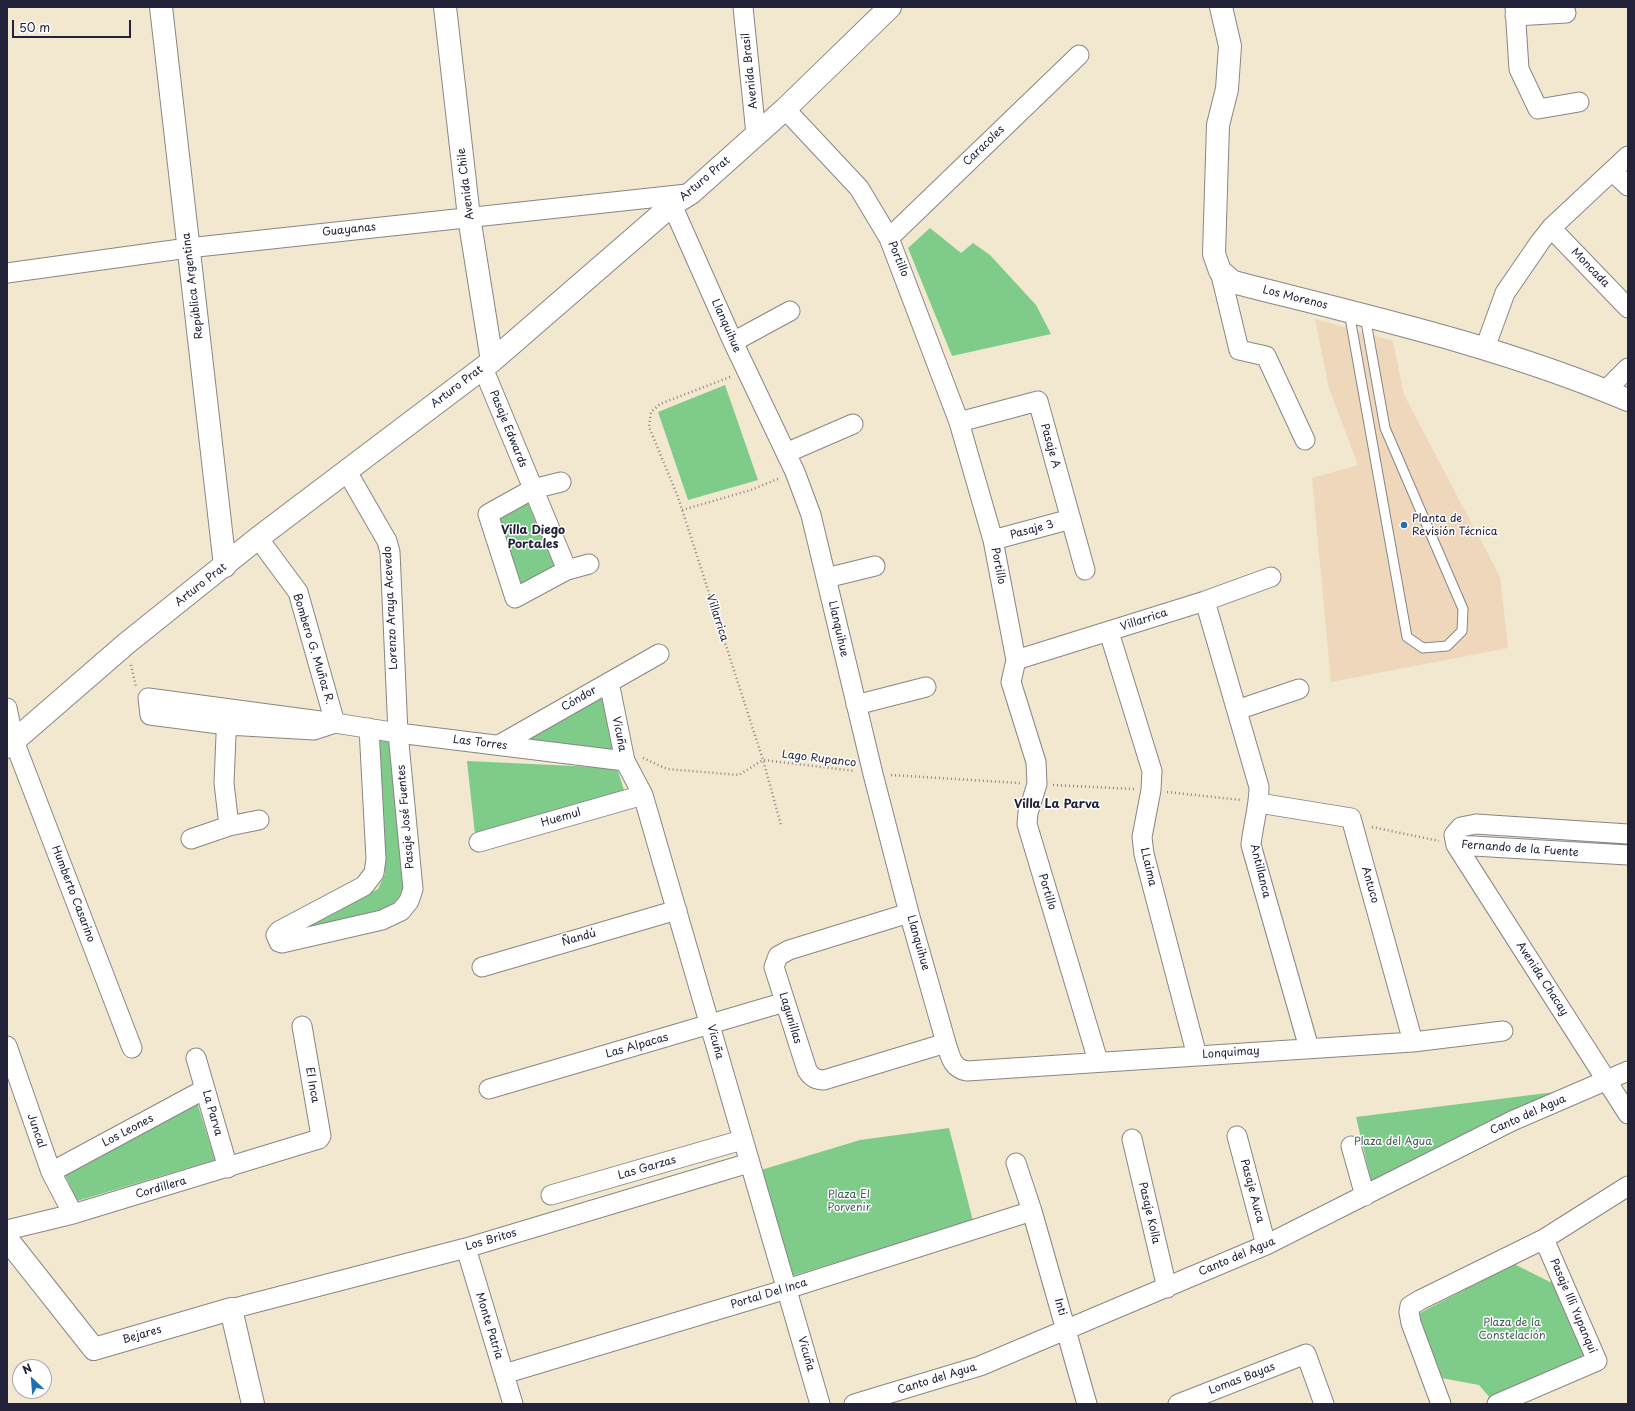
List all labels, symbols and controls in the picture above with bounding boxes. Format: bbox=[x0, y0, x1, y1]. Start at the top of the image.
scale bar bbox=[14, 12, 133, 38]
text: 50 m bbox=[19, 18, 50, 36]
street label: Avenida Brasil bbox=[739, 32, 761, 110]
street label: Caracoles bbox=[961, 123, 1007, 169]
street label: Avenida Chile bbox=[455, 147, 477, 221]
street label: Arturo Prat bbox=[677, 154, 733, 204]
street label: Guayanas bbox=[321, 221, 377, 239]
street label: República Argentina bbox=[180, 232, 206, 340]
street label: Portillo bbox=[885, 239, 911, 279]
street label: Moncada bbox=[1568, 246, 1612, 290]
street label: Los Morenos bbox=[1261, 284, 1329, 312]
street label: Llanquihue bbox=[708, 297, 744, 355]
street label: Arturo Prat bbox=[428, 363, 486, 411]
street label: Pasaje Edwards bbox=[486, 388, 530, 470]
street label: Pasaje A bbox=[1037, 422, 1063, 470]
place label: Planta de Revisión Técnica bbox=[1412, 512, 1498, 538]
street label: Pasaje 3 bbox=[1009, 518, 1055, 542]
marker: Planta de Revisión Técnica bbox=[1399, 520, 1409, 530]
district label: Villa Diego Portales bbox=[501, 524, 565, 552]
street label: Lorenzo Araya Acevedo bbox=[381, 546, 401, 670]
street label: Portillo bbox=[988, 546, 1008, 586]
street label: Arturo Prat bbox=[173, 561, 229, 609]
street label: Bombero G. Muñoz R. bbox=[290, 592, 336, 706]
street label: Villarrica bbox=[703, 593, 731, 643]
street label: Llanquihue bbox=[825, 600, 851, 658]
street label: Villarrica bbox=[1119, 606, 1169, 634]
street label: Cóndor bbox=[559, 684, 599, 714]
street label: Vicuña bbox=[609, 715, 629, 753]
street label: Las Torres bbox=[452, 733, 508, 753]
street label: Lago Rupanco bbox=[781, 748, 857, 770]
street label: Pasaje José Fuentes bbox=[395, 764, 417, 870]
district label: Villa La Parva bbox=[1014, 798, 1100, 812]
street label: Huemul bbox=[540, 806, 582, 830]
street label: Fernando de la Fuente bbox=[1461, 838, 1579, 860]
street label: Antillanca bbox=[1247, 843, 1273, 899]
street label: Humberto Casarino bbox=[48, 844, 98, 944]
street label: LLaima bbox=[1137, 846, 1159, 888]
street label: Antuco bbox=[1358, 865, 1382, 905]
street label: Portillo bbox=[1035, 872, 1059, 912]
street label: Llanquihue bbox=[904, 914, 932, 972]
street label: Ñandú bbox=[560, 927, 598, 949]
street label: Avenida Chacay bbox=[1513, 940, 1571, 1018]
street label: Lagunillas bbox=[776, 991, 804, 1045]
street label: Vicuña bbox=[704, 1023, 726, 1061]
street label: Las Alpacas bbox=[604, 1031, 670, 1061]
street label: Lonquimay bbox=[1202, 1044, 1260, 1062]
street label: El Inca bbox=[302, 1066, 322, 1104]
street label: La Parva bbox=[199, 1089, 225, 1137]
street label: Canto del Agua bbox=[1488, 1092, 1568, 1138]
street label: Juncal bbox=[24, 1112, 48, 1150]
street label: Los Leones bbox=[100, 1112, 156, 1150]
park label: Plaza del Agua bbox=[1354, 1135, 1432, 1149]
street label: Las Garzas bbox=[616, 1153, 678, 1183]
street label: Pasaje Auca bbox=[1237, 1158, 1267, 1224]
street label: Cordillera bbox=[134, 1174, 188, 1202]
street label: Pasaje Kolla bbox=[1135, 1181, 1163, 1245]
park label: Plaza El Porvenir bbox=[827, 1188, 871, 1214]
street label: Los Britos bbox=[464, 1226, 518, 1254]
street label: Canto del Agua bbox=[1197, 1235, 1277, 1279]
street label: Pasaje Illi Yupanqui bbox=[1547, 1257, 1599, 1355]
street label: Portal Del Inca bbox=[729, 1276, 809, 1312]
street label: Monte Patria bbox=[473, 1291, 505, 1361]
street label: Inti bbox=[1051, 1297, 1069, 1317]
park label: Plaza de la Constelación bbox=[1478, 1316, 1546, 1342]
street label: Bejares bbox=[121, 1323, 163, 1347]
street label: Vicuña bbox=[795, 1335, 817, 1373]
north arrow bbox=[12, 1359, 52, 1399]
text: N bbox=[19, 1359, 35, 1378]
street label: Lomas Bayas bbox=[1207, 1360, 1277, 1398]
street label: Canto del Agua bbox=[896, 1361, 978, 1397]

